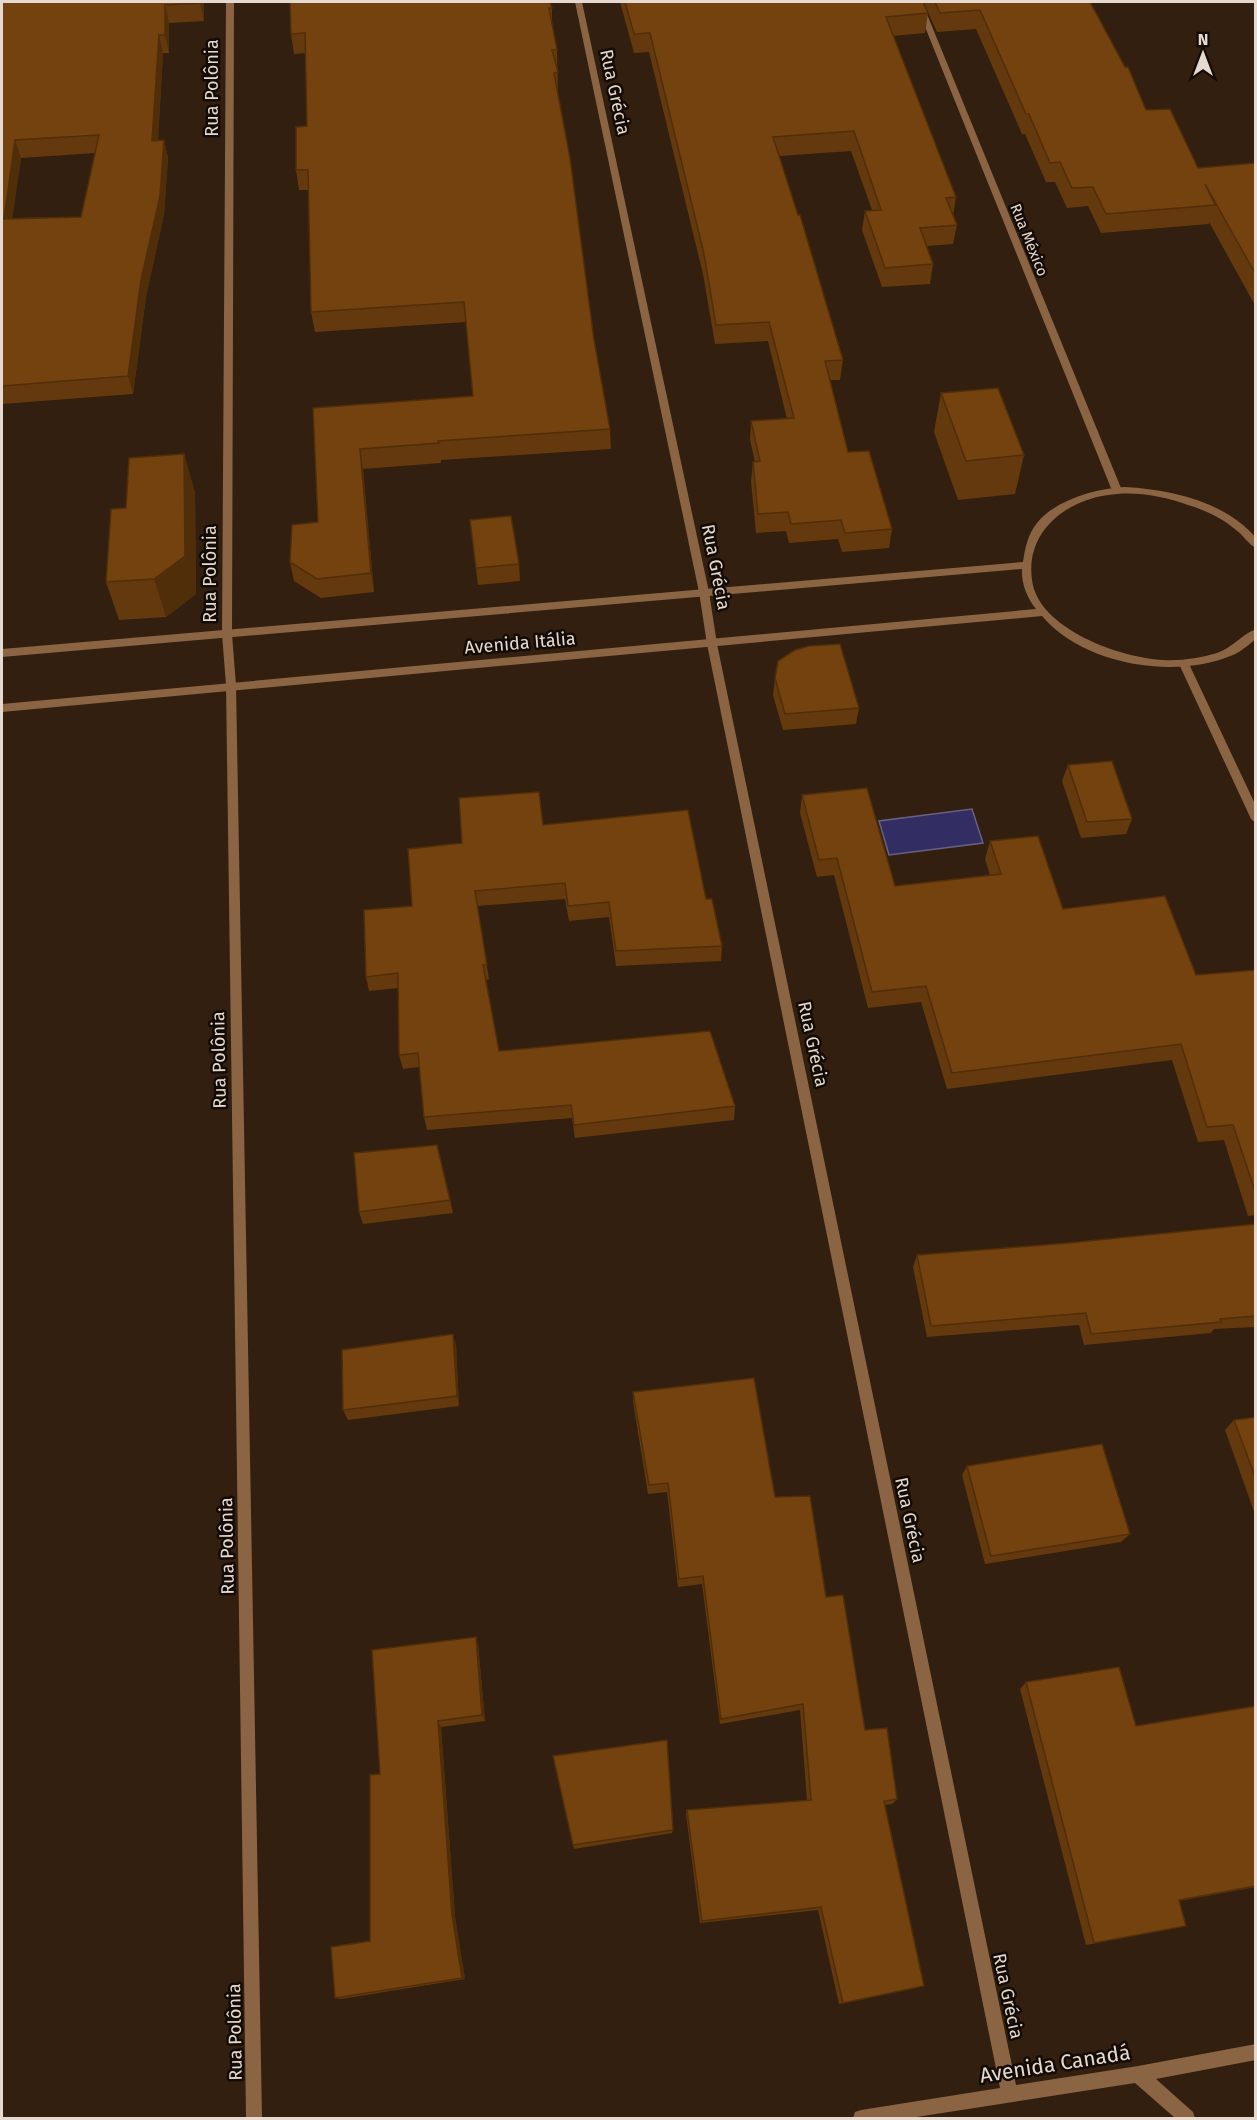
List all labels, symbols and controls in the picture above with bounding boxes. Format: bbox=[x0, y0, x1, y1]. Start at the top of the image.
north arrow bbox=[1173, 24, 1233, 84]
text: N bbox=[1198, 30, 1208, 49]
street label: Rua Polônia bbox=[201, 39, 223, 137]
street label: Rua Grécia bbox=[595, 47, 635, 137]
street label: Rua México bbox=[1006, 201, 1052, 279]
street label: Rua Grécia bbox=[697, 522, 735, 612]
street label: Rua Polônia bbox=[199, 525, 221, 623]
street label: Avenida Itália bbox=[464, 627, 576, 659]
street label: Rua Grécia bbox=[793, 999, 833, 1089]
street label: Rua Polônia bbox=[207, 1011, 231, 1109]
street label: Rua Grécia bbox=[890, 1475, 930, 1565]
street label: Rua Polônia bbox=[215, 1497, 239, 1595]
street label: Rua Grécia bbox=[988, 1951, 1028, 2041]
street label: Rua Polônia bbox=[223, 1983, 247, 2081]
street label: Avenida Canadá bbox=[978, 2039, 1132, 2089]

